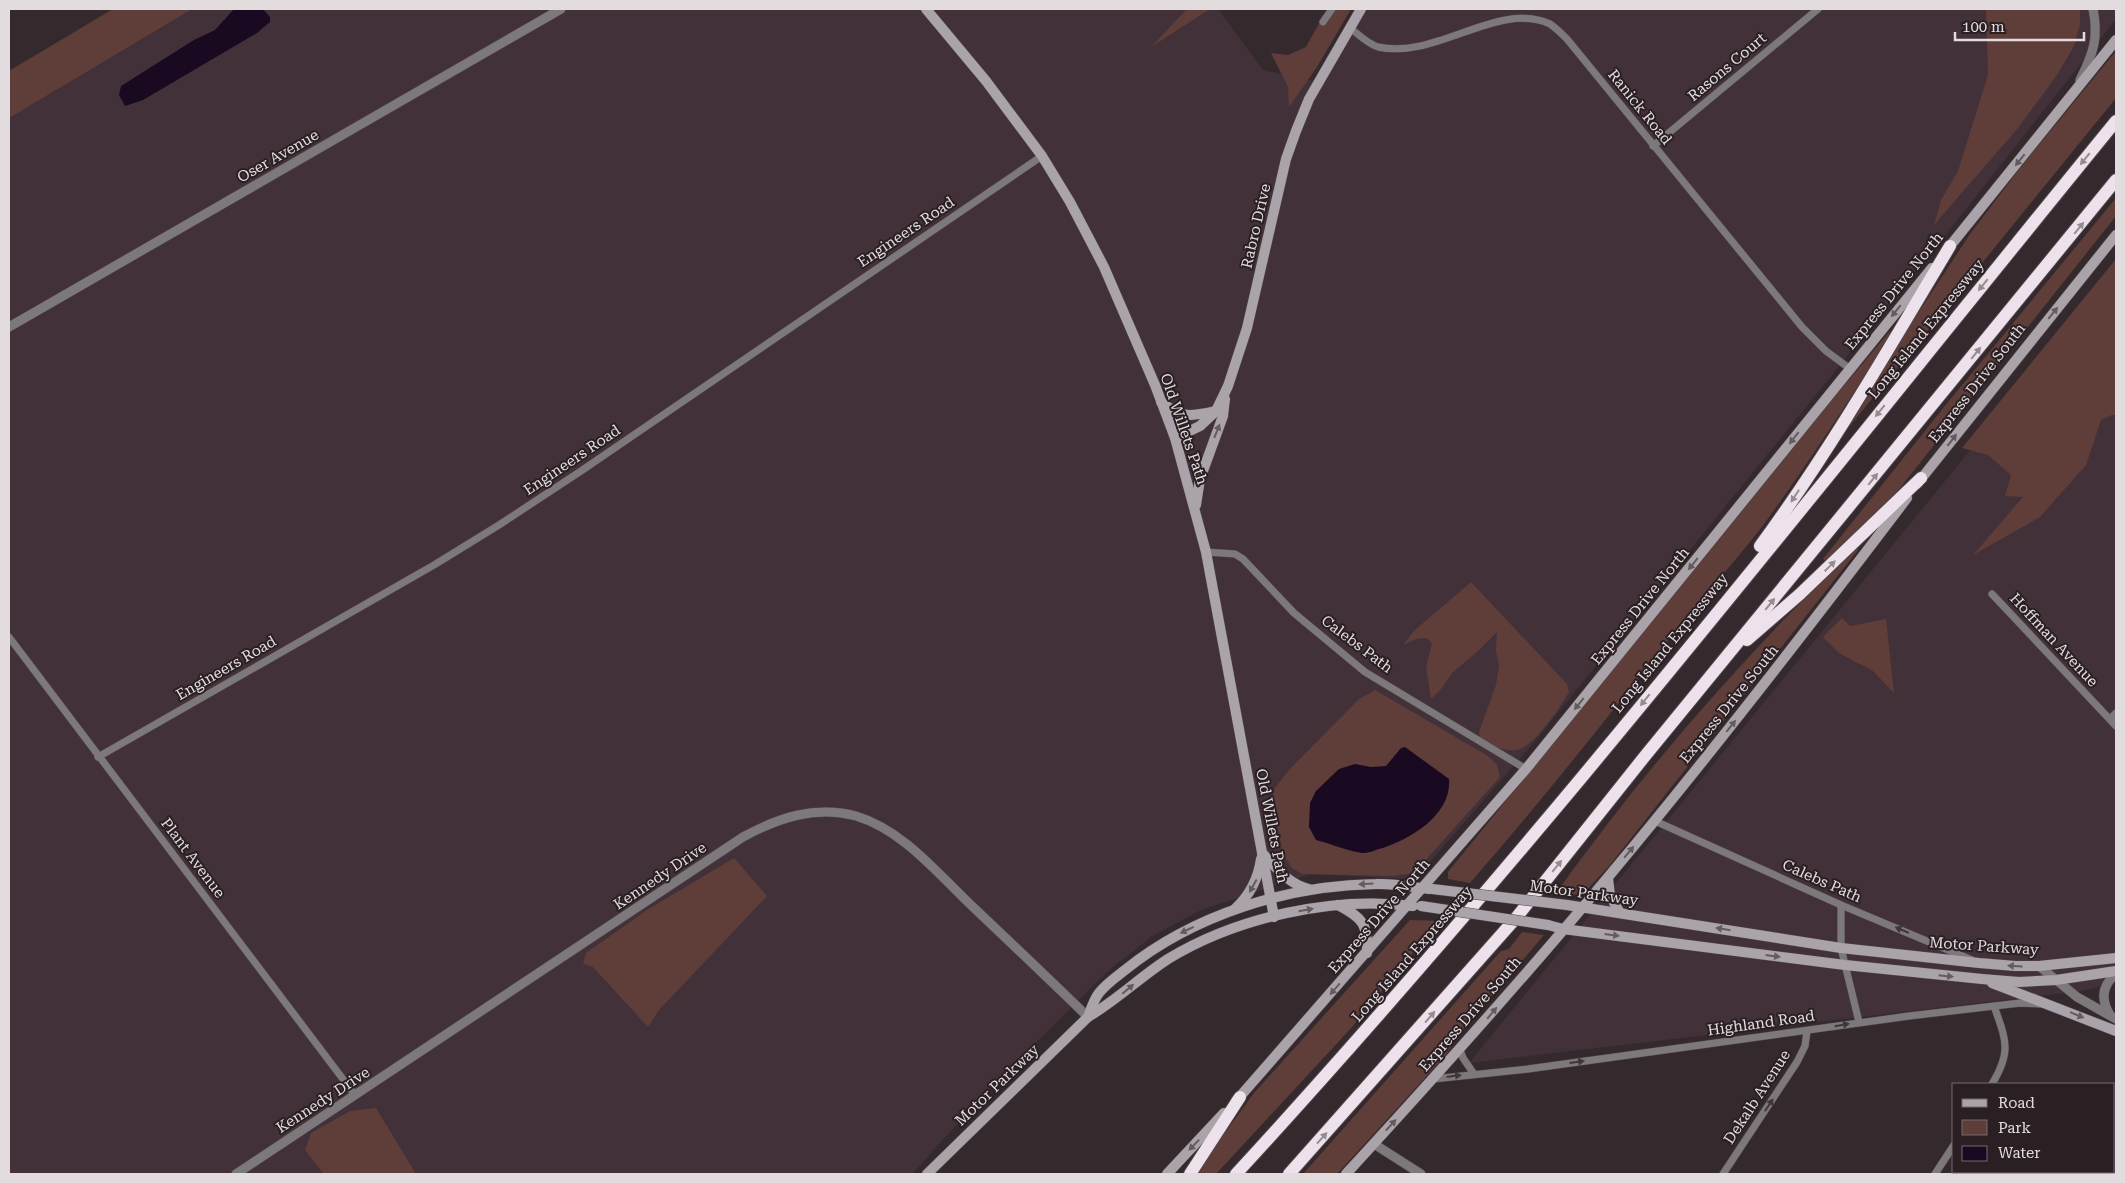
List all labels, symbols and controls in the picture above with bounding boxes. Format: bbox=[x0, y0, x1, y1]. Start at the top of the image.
scale bar bbox=[1955, 10, 2084, 42]
text: 100 m bbox=[1962, 18, 2005, 36]
street label: Rasons Court bbox=[1684, 29, 1770, 105]
street label: Ranick Road bbox=[1604, 66, 1676, 148]
street label: Oser Avenue bbox=[234, 125, 322, 187]
one-way arrow bbox=[2080, 152, 2091, 165]
one-way arrow bbox=[2014, 153, 2025, 166]
street label: Rabro Drive bbox=[1238, 182, 1274, 270]
street label: Engineers Road bbox=[854, 193, 958, 271]
one-way arrow bbox=[2074, 221, 2085, 234]
street label: Express Drive North bbox=[1841, 228, 1947, 353]
street label: Long Island Expressway bbox=[1864, 255, 1988, 402]
one-way arrow bbox=[1977, 278, 1988, 291]
one-way arrow bbox=[1891, 304, 1902, 317]
one-way arrow bbox=[2047, 306, 2058, 319]
street label: Express Drive South bbox=[1925, 319, 2029, 446]
one-way arrow bbox=[1970, 347, 1981, 360]
street label: Old Willets Path bbox=[1157, 371, 1212, 487]
one-way arrow bbox=[1875, 404, 1886, 417]
street label: Engineers Road bbox=[520, 421, 624, 499]
one-way arrow bbox=[1213, 424, 1221, 438]
one-way arrow bbox=[1789, 431, 1800, 444]
one-way arrow bbox=[1946, 434, 1957, 447]
one-way arrow bbox=[1867, 473, 1878, 486]
one-way arrow bbox=[1790, 489, 1800, 503]
street label: Express Drive North bbox=[1587, 543, 1693, 668]
one-way arrow bbox=[1687, 558, 1698, 571]
one-way arrow bbox=[1823, 560, 1835, 572]
street label: Long Island Expressway bbox=[1608, 569, 1732, 716]
street label: Hoffman Avenue bbox=[2006, 590, 2102, 690]
one-way arrow bbox=[1764, 598, 1775, 611]
street label: Calebs Path bbox=[1318, 611, 1396, 677]
street label: Engineers Road bbox=[173, 632, 280, 704]
street label: Express Drive South bbox=[1676, 641, 1782, 767]
one-way arrow bbox=[1640, 693, 1651, 706]
one-way arrow bbox=[1574, 697, 1585, 710]
one-way arrow bbox=[1725, 720, 1736, 733]
street label: Old Willets Path bbox=[1252, 767, 1292, 885]
street label: Plant Avenue bbox=[157, 815, 229, 901]
street label: Kennedy Drive bbox=[610, 838, 710, 914]
one-way arrow bbox=[1623, 847, 1635, 859]
street label: Express Drive North bbox=[1324, 855, 1434, 977]
street label: Calebs Path bbox=[1780, 856, 1865, 907]
one-way arrow bbox=[1552, 860, 1563, 873]
street label: Motor Parkway bbox=[1528, 876, 1640, 910]
one-way arrow bbox=[1249, 879, 1258, 892]
one-way arrow bbox=[1358, 881, 1374, 889]
street label: Long Island Expressway bbox=[1348, 882, 1476, 1026]
one-way arrow bbox=[1298, 905, 1314, 913]
one-way arrow bbox=[1715, 924, 1731, 932]
one-way arrow bbox=[1180, 926, 1194, 934]
one-way arrow bbox=[1895, 926, 1909, 934]
one-way arrow bbox=[1604, 931, 1620, 939]
street label: Motor Parkway bbox=[1929, 933, 2039, 959]
one-way arrow bbox=[1765, 952, 1781, 960]
street label: Express Drive South bbox=[1415, 953, 1525, 1075]
one-way arrow bbox=[2007, 961, 2023, 969]
one-way arrow bbox=[1938, 972, 1954, 980]
one-way arrow bbox=[1329, 983, 1340, 996]
one-way arrow bbox=[1122, 984, 1134, 995]
one-way arrow bbox=[1486, 1007, 1498, 1019]
street label: Highland Road bbox=[1706, 1007, 1816, 1039]
one-way arrow bbox=[1424, 1011, 1436, 1023]
one-way arrow bbox=[2070, 1011, 2085, 1019]
one-way arrow bbox=[1834, 1021, 1850, 1029]
street label: Motor Parkway bbox=[951, 1040, 1043, 1130]
street label: Dekalb Avenue bbox=[1720, 1046, 1794, 1148]
one-way arrow bbox=[1569, 1058, 1585, 1066]
street label: Kennedy Drive bbox=[273, 1063, 373, 1137]
one-way arrow bbox=[1446, 1072, 1462, 1080]
legend bbox=[1952, 1083, 2115, 1173]
text: Road bbox=[1998, 1094, 2035, 1112]
one-way arrow bbox=[1764, 1098, 1774, 1111]
one-way arrow bbox=[1385, 1119, 1396, 1132]
text: Park bbox=[1998, 1119, 2032, 1137]
one-way arrow bbox=[1316, 1133, 1328, 1145]
one-way arrow bbox=[1188, 1139, 1200, 1151]
text: Water bbox=[1998, 1144, 2040, 1162]

